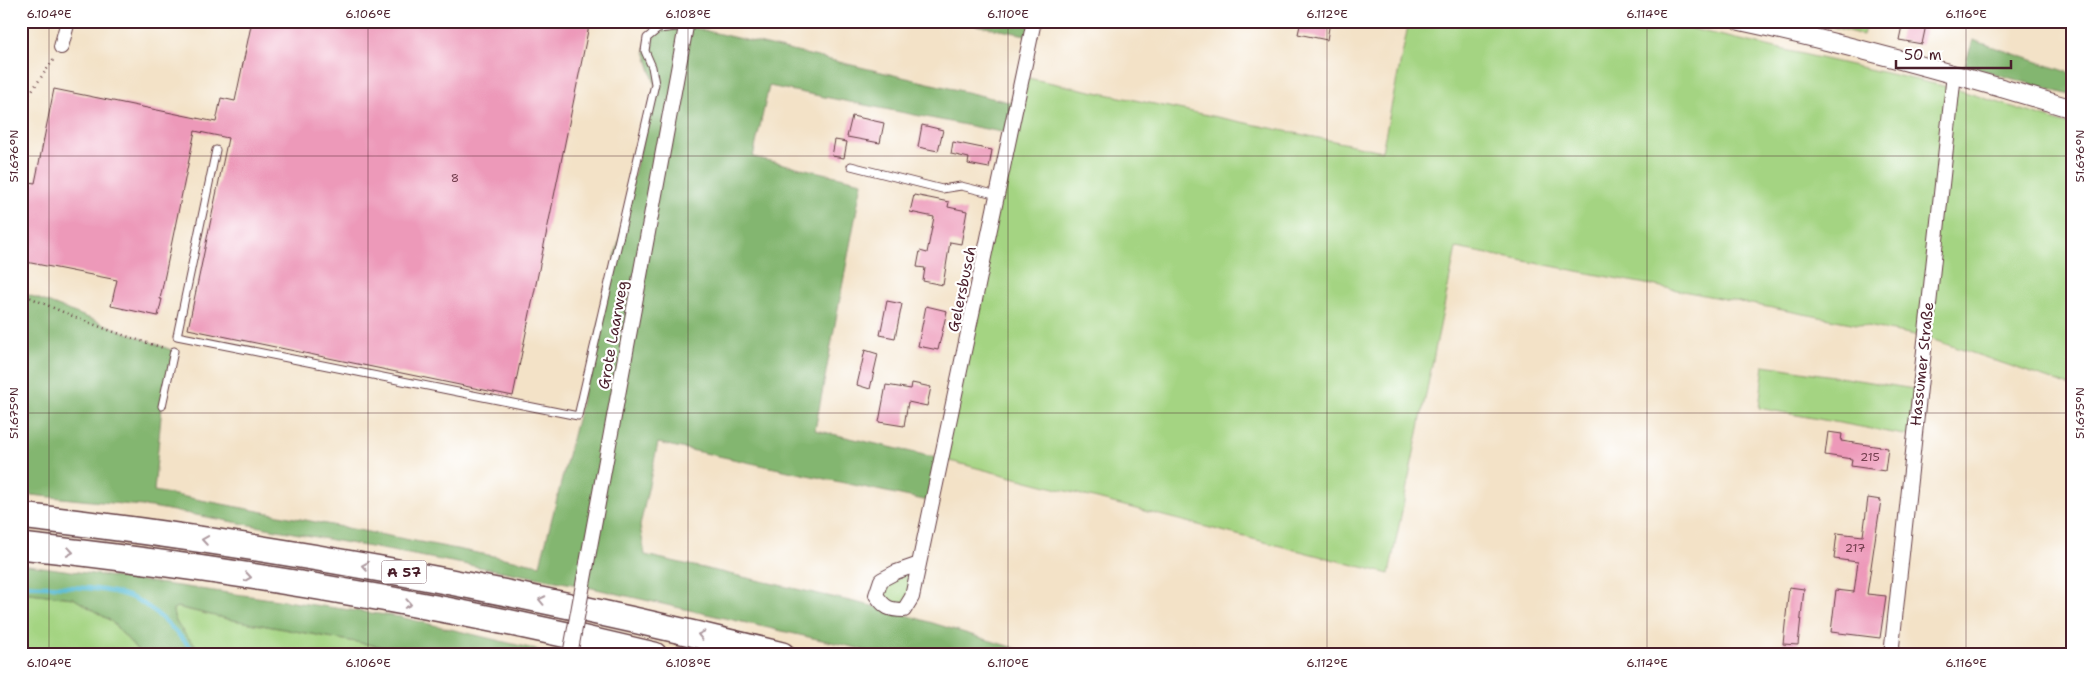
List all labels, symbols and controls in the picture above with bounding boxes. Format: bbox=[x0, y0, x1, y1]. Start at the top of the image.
text: 6.104°E bbox=[26, 6, 72, 22]
text: 6.106°E bbox=[345, 6, 391, 22]
text: 6.108°E bbox=[665, 6, 711, 22]
text: 6.110°E bbox=[987, 6, 1029, 22]
text: 6.112°E bbox=[1306, 6, 1348, 22]
text: 6.114°E bbox=[1626, 6, 1668, 22]
text: 6.116°E bbox=[1945, 6, 1987, 22]
scale bar bbox=[1896, 38, 2012, 70]
text: 50 m bbox=[1904, 45, 1942, 65]
text: 51.676°N bbox=[6, 130, 22, 182]
text: 51.676°N bbox=[2072, 130, 2088, 182]
house number: 8 bbox=[451, 170, 459, 186]
street label: Gelersbusch bbox=[943, 244, 981, 334]
street label: Grote Laarweg bbox=[594, 279, 632, 391]
street label: Hassumer Straße bbox=[1906, 301, 1938, 427]
text: 51.675°N bbox=[6, 387, 22, 439]
text: 51.675°N bbox=[2072, 387, 2088, 439]
house number: 215 bbox=[1860, 449, 1880, 465]
one-way arrow bbox=[200, 535, 208, 546]
house number: 217 bbox=[1845, 540, 1865, 556]
one-way arrow bbox=[65, 546, 74, 556]
road number: A 57 bbox=[382, 560, 426, 584]
one-way arrow bbox=[361, 561, 370, 571]
one-way arrow bbox=[244, 571, 252, 581]
one-way arrow bbox=[538, 595, 546, 606]
one-way arrow bbox=[404, 598, 412, 608]
one-way arrow bbox=[696, 630, 705, 641]
text: 6.104°E bbox=[26, 655, 72, 671]
text: 6.106°E bbox=[345, 655, 391, 671]
text: 6.108°E bbox=[665, 655, 711, 671]
text: 6.110°E bbox=[987, 655, 1029, 671]
text: 6.112°E bbox=[1306, 655, 1348, 671]
text: 6.114°E bbox=[1626, 655, 1668, 671]
text: 6.116°E bbox=[1945, 655, 1987, 671]

